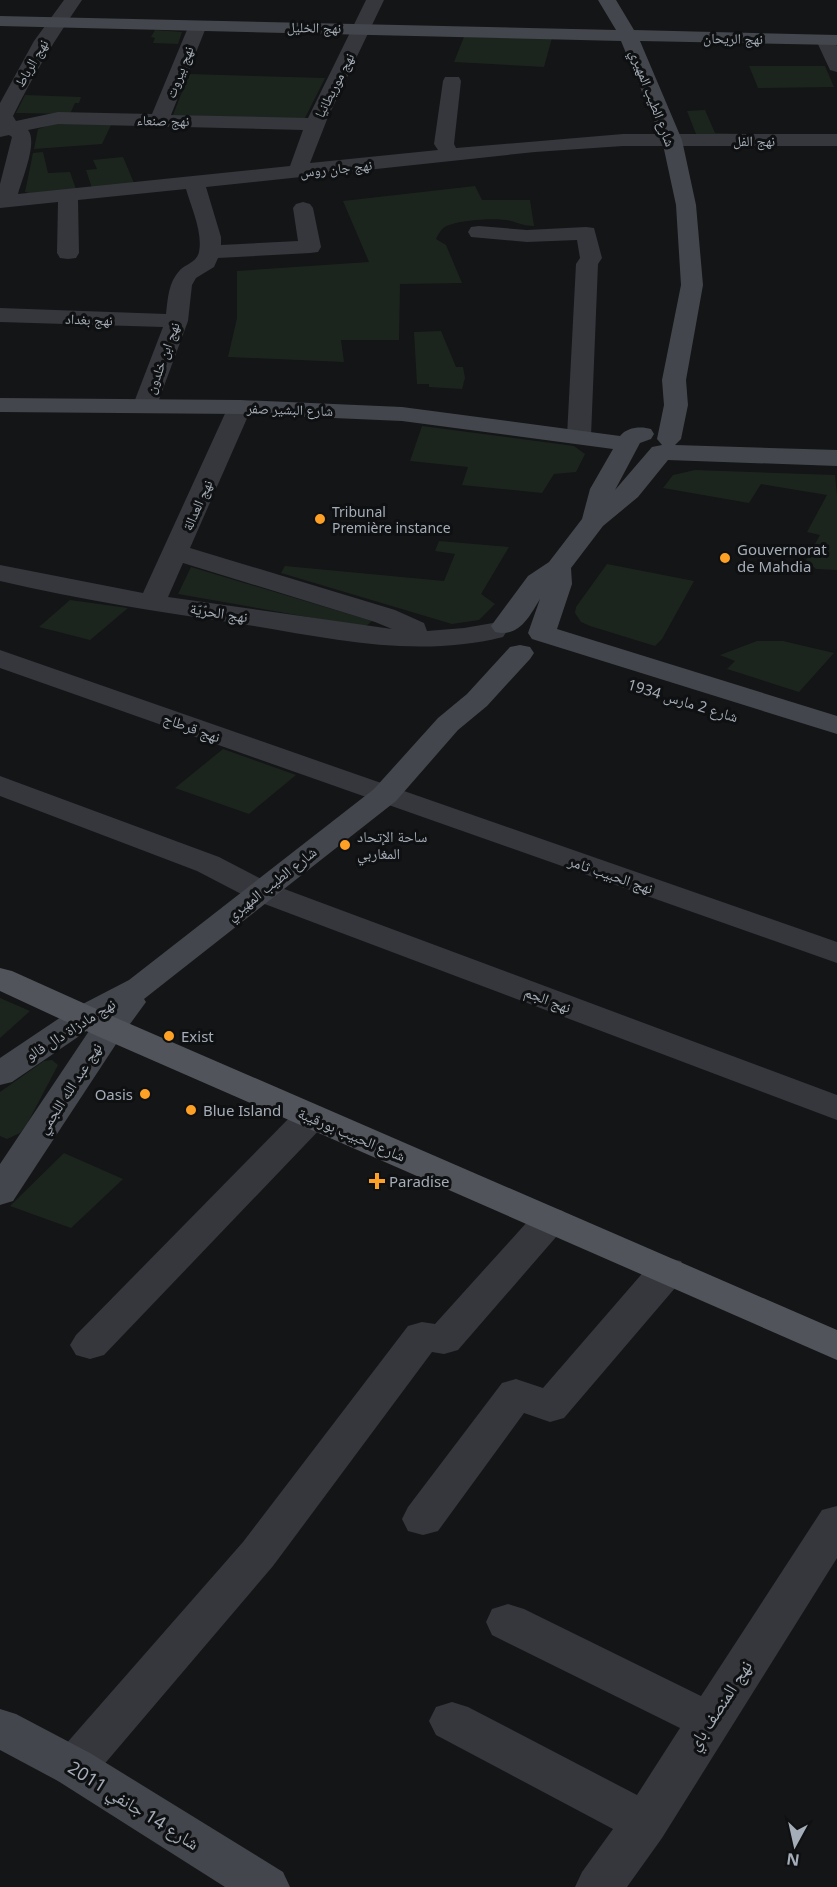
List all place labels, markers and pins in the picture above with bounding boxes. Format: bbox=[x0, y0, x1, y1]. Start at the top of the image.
place label: Tribunal Première instance bbox=[332, 502, 451, 537]
marker: Tribunal Première instance bbox=[313, 512, 327, 526]
place label: Gouvernorat de Mahdia bbox=[737, 539, 827, 576]
marker: Gouvernorat de Mahdia bbox=[718, 551, 732, 565]
place label: ساحة الإتحاد المغاربي bbox=[357, 826, 427, 866]
marker: ساحة الإتحاد المغاربي bbox=[338, 838, 352, 852]
place label: Exist bbox=[181, 1026, 214, 1046]
marker: Exist bbox=[162, 1029, 176, 1043]
place label: Oasis bbox=[95, 1084, 133, 1104]
marker: Oasis bbox=[138, 1087, 152, 1101]
place label: Blue Island bbox=[203, 1100, 281, 1120]
marker: Blue Island bbox=[184, 1103, 198, 1117]
place label: Paradise bbox=[389, 1171, 450, 1191]
marker: Paradise bbox=[370, 1174, 384, 1188]

